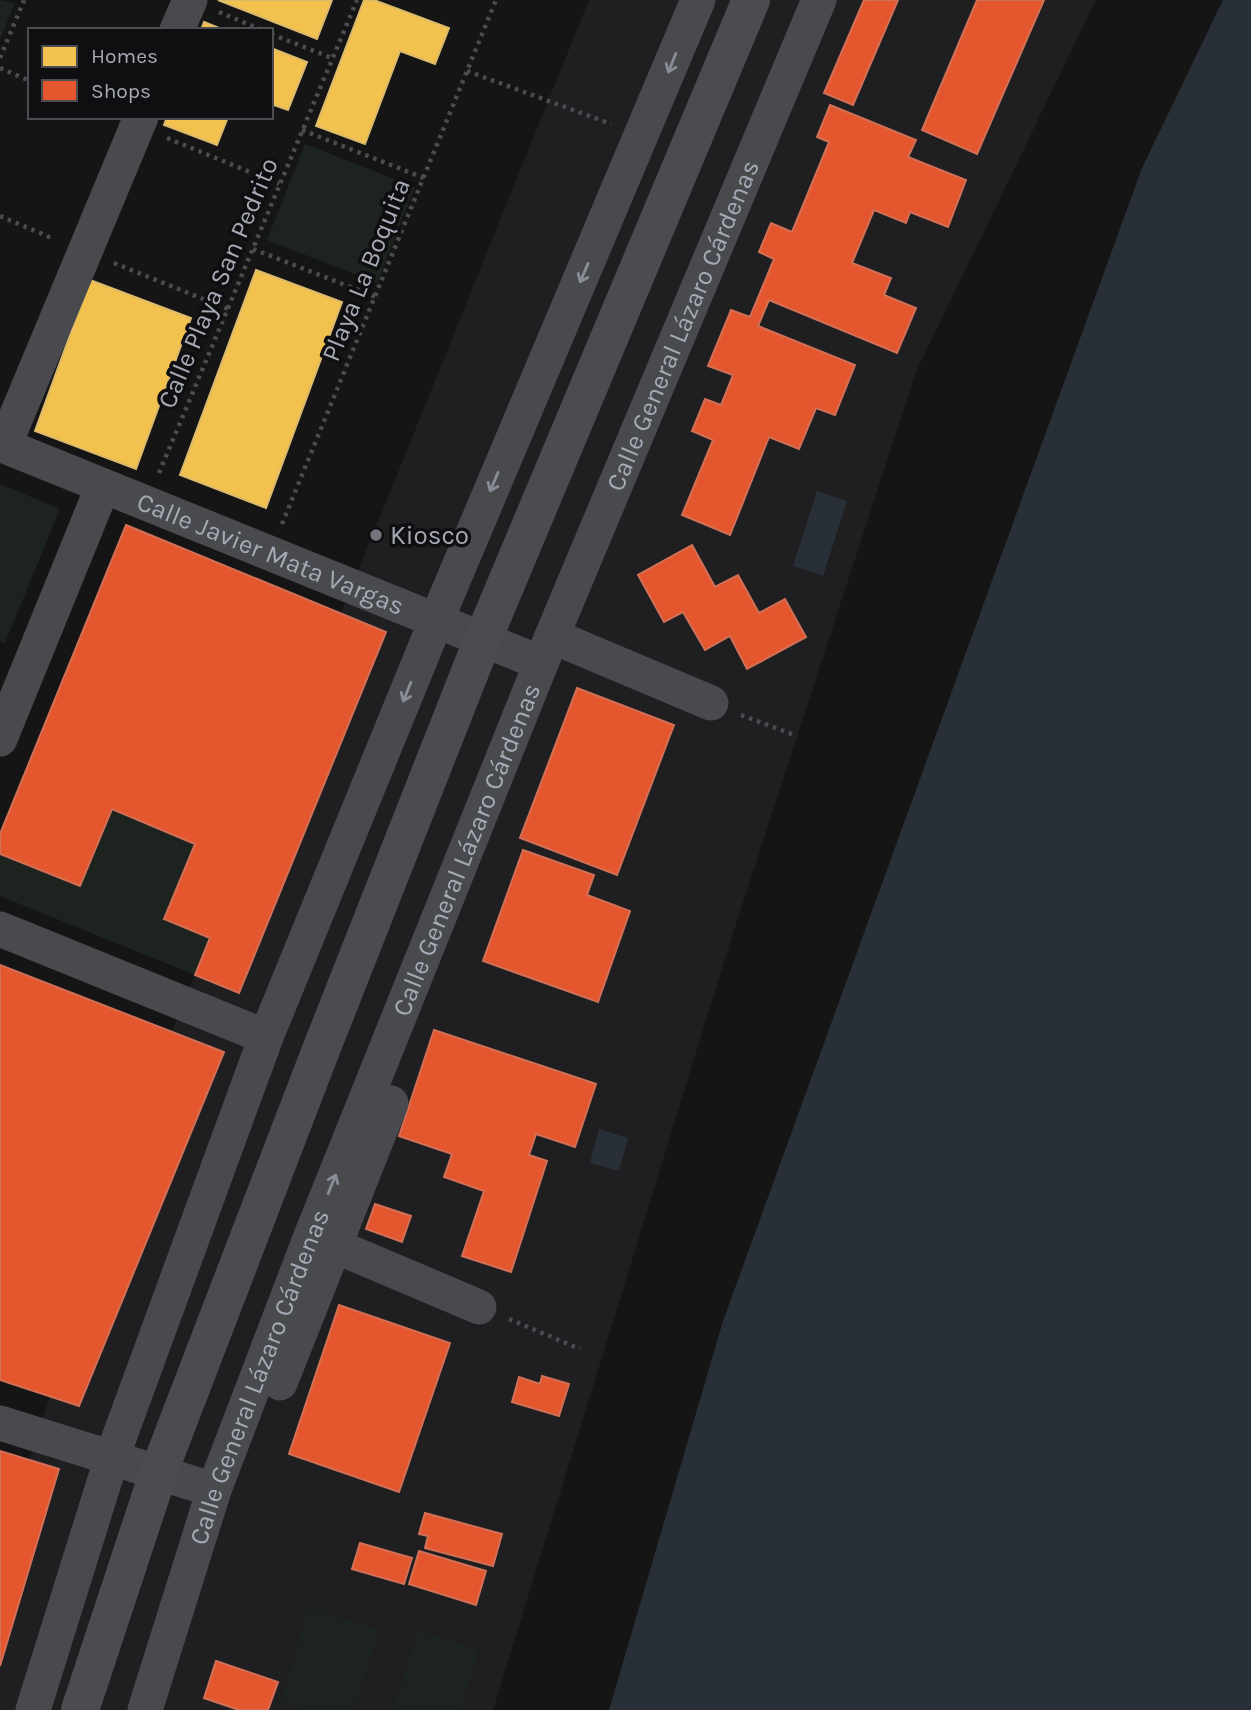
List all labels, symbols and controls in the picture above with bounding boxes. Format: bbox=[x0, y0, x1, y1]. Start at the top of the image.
legend bbox=[28, 28, 273, 119]
text: Homes bbox=[91, 44, 158, 68]
one-way arrow bbox=[665, 52, 678, 73]
text: Shops bbox=[91, 79, 151, 103]
street label: Calle Playa San Pedrito bbox=[151, 153, 285, 413]
street label: Calle General Lázaro Cárdenas bbox=[599, 155, 766, 495]
street label: Playa La Boquita bbox=[315, 174, 417, 366]
one-way arrow bbox=[576, 262, 589, 283]
one-way arrow bbox=[487, 471, 500, 492]
street label: Calle Javier Mata Vargas bbox=[133, 486, 409, 621]
place label: Kiosco bbox=[390, 520, 469, 551]
marker: Kiosco bbox=[368, 527, 384, 543]
street label: Calle General Lázaro Cárdenas bbox=[386, 679, 547, 1020]
one-way arrow bbox=[399, 681, 412, 702]
one-way arrow bbox=[327, 1174, 340, 1196]
street label: Calle General Lázaro Cárdenas bbox=[182, 1205, 336, 1549]

